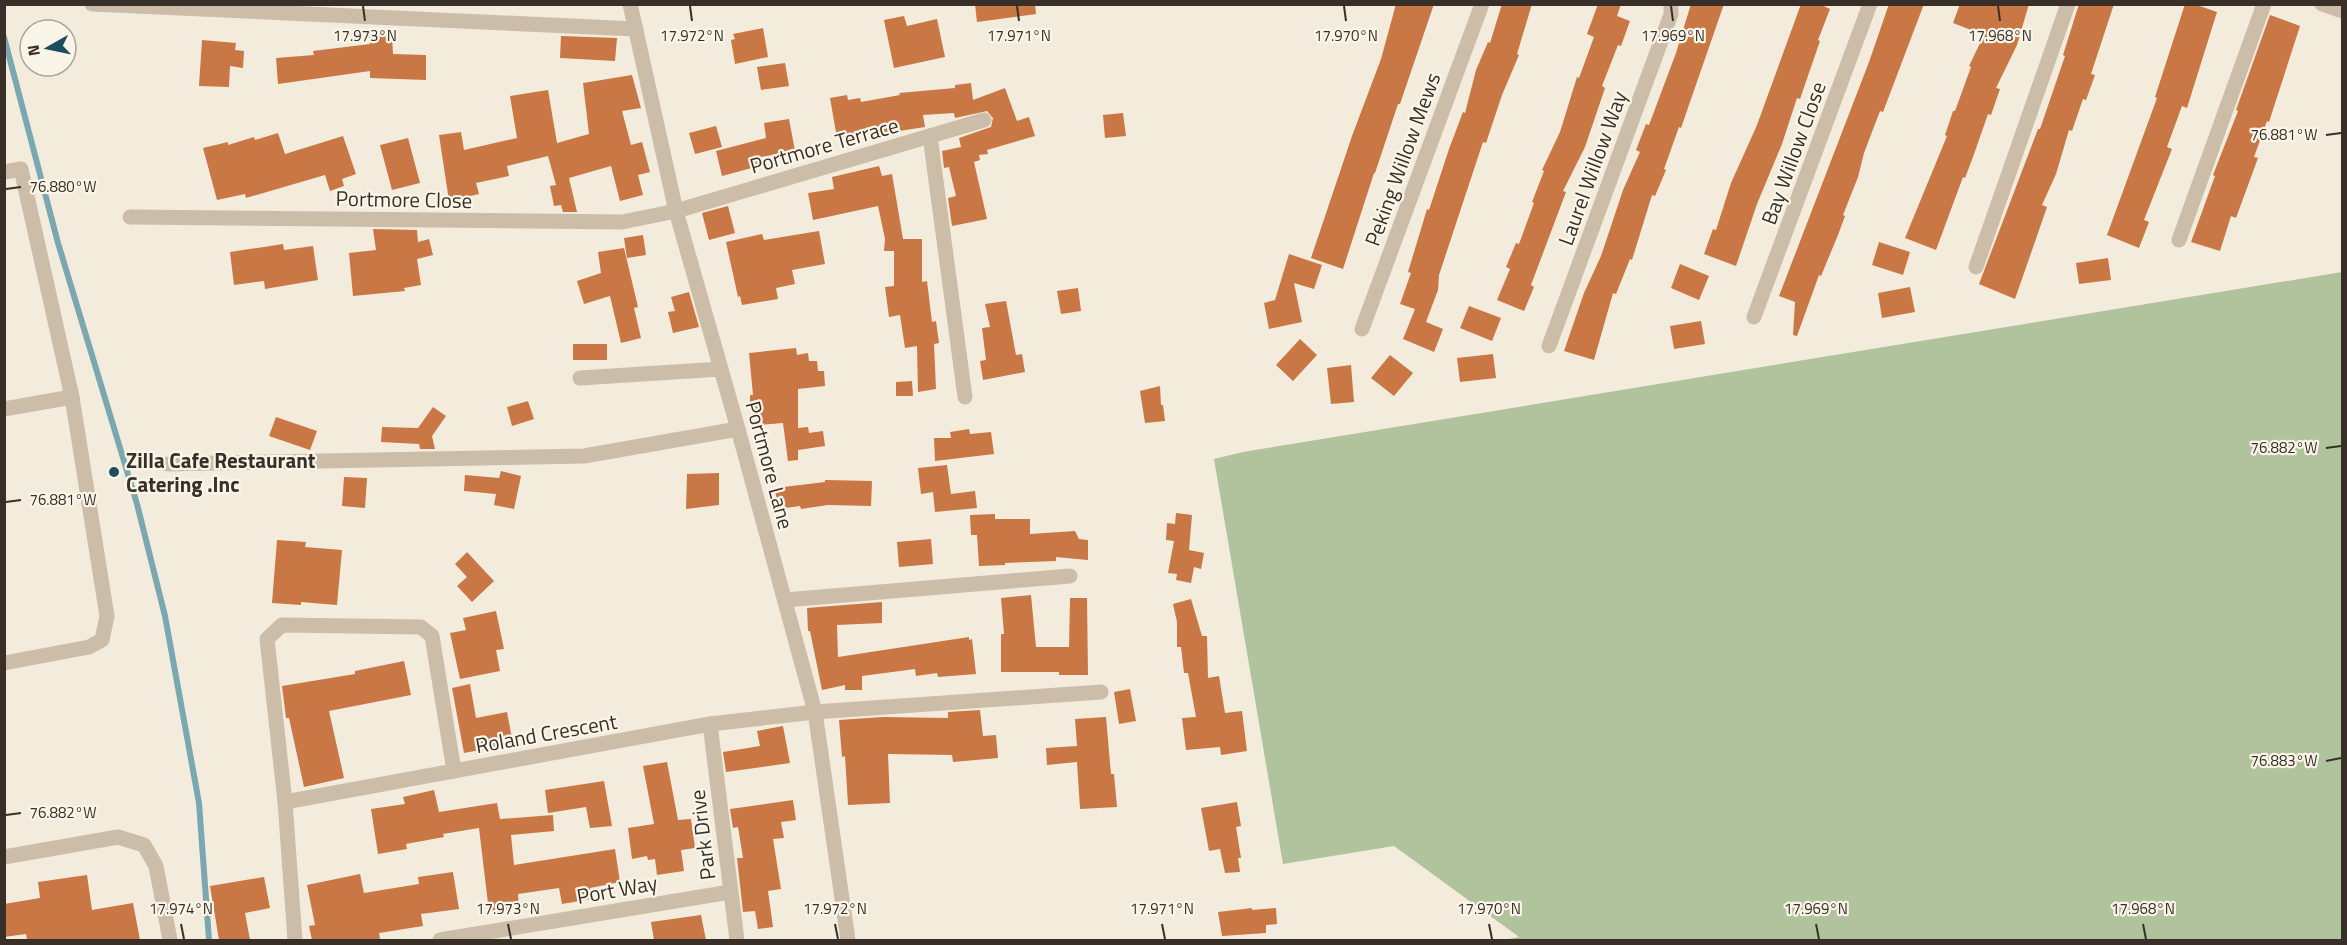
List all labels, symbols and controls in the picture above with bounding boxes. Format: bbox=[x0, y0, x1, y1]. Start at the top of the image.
north arrow bbox=[18, 18, 78, 78]
text: 17.973°N bbox=[333, 24, 397, 47]
text: 17.972°N bbox=[660, 24, 724, 47]
text: 17.971°N bbox=[987, 24, 1051, 47]
text: 17.970°N bbox=[1314, 24, 1378, 47]
text: 17.969°N bbox=[1641, 24, 1705, 47]
text: 17.968°N bbox=[1968, 24, 2032, 47]
text: N bbox=[20, 43, 46, 58]
street label: Peking Willow Mews bbox=[1356, 68, 1448, 250]
street label: Bay Willow Close bbox=[1752, 77, 1834, 229]
street label: Laurel Willow Way bbox=[1549, 86, 1635, 250]
street label: Portmore Terrace bbox=[746, 108, 902, 182]
text: 76.881°W bbox=[2251, 123, 2317, 146]
text: 76.880°W bbox=[30, 175, 96, 198]
street label: Portmore Close bbox=[335, 182, 473, 216]
street label: Portmore Lane bbox=[738, 397, 802, 533]
text: 76.882°W bbox=[2251, 436, 2317, 459]
place label: Zilla Cafe Restaurant Catering .Inc bbox=[126, 444, 316, 500]
marker: Zilla Cafe Restaurant Catering .Inc bbox=[107, 465, 121, 479]
text: 76.881°W bbox=[30, 488, 96, 511]
street label: Roland Crescent bbox=[473, 705, 620, 761]
text: 76.883°W bbox=[2251, 749, 2317, 772]
street label: Park Drive bbox=[681, 788, 723, 882]
text: 76.882°W bbox=[30, 801, 96, 824]
street label: Port Way bbox=[574, 866, 660, 912]
text: 17.974°N bbox=[149, 897, 213, 920]
text: 17.973°N bbox=[476, 897, 540, 920]
text: 17.972°N bbox=[803, 897, 867, 920]
text: 17.971°N bbox=[1130, 897, 1194, 920]
text: 17.970°N bbox=[1457, 897, 1521, 920]
text: 17.969°N bbox=[1784, 897, 1848, 920]
text: 17.968°N bbox=[2111, 897, 2175, 920]

